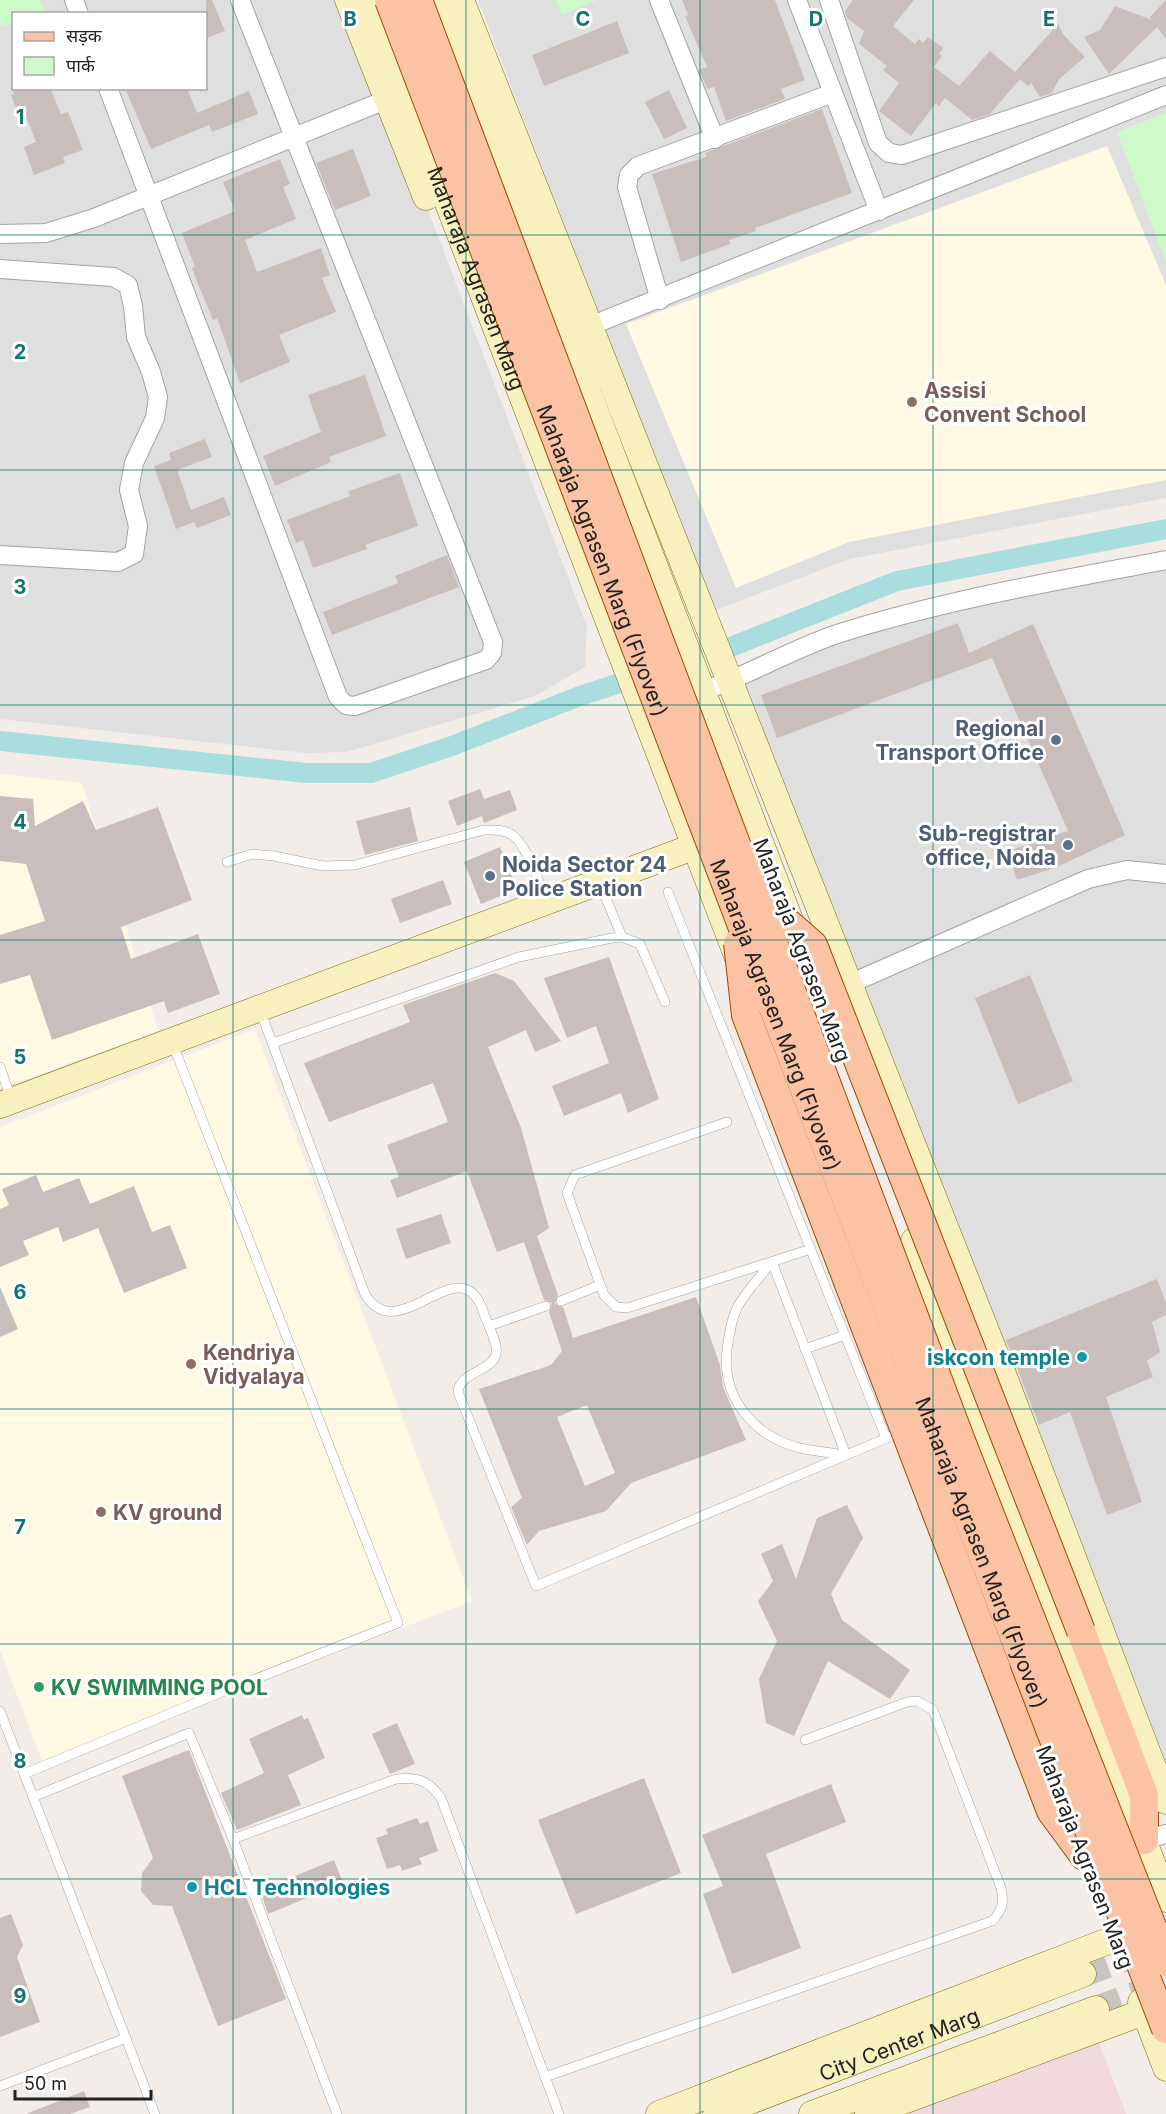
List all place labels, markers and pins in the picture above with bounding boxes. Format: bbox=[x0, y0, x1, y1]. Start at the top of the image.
place label: Assisi Convent School bbox=[924, 378, 1086, 427]
marker: Assisi Convent School bbox=[905, 395, 919, 409]
place label: Regional Transport Office bbox=[875, 716, 1044, 765]
marker: Regional Transport Office bbox=[1049, 733, 1063, 747]
place label: Sub-registrar office, Noida bbox=[918, 821, 1056, 870]
marker: Sub-registrar office, Noida bbox=[1061, 838, 1075, 852]
place label: Noida Sector 24 Police Station bbox=[502, 852, 667, 901]
marker: Noida Sector 24 Police Station bbox=[483, 869, 497, 883]
place label: Kendriya Vidyalaya bbox=[203, 1340, 305, 1389]
place label: iskcon temple bbox=[927, 1345, 1070, 1370]
marker: iskcon temple bbox=[1075, 1350, 1089, 1364]
marker: Kendriya Vidyalaya bbox=[184, 1357, 198, 1371]
place label: KV ground bbox=[113, 1500, 222, 1525]
marker: KV ground bbox=[94, 1505, 108, 1519]
place label: KV SWIMMING POOL bbox=[51, 1675, 268, 1700]
marker: KV SWIMMING POOL bbox=[32, 1680, 46, 1694]
place label: HCL Technologies bbox=[204, 1875, 390, 1900]
marker: HCL Technologies bbox=[185, 1880, 199, 1894]

